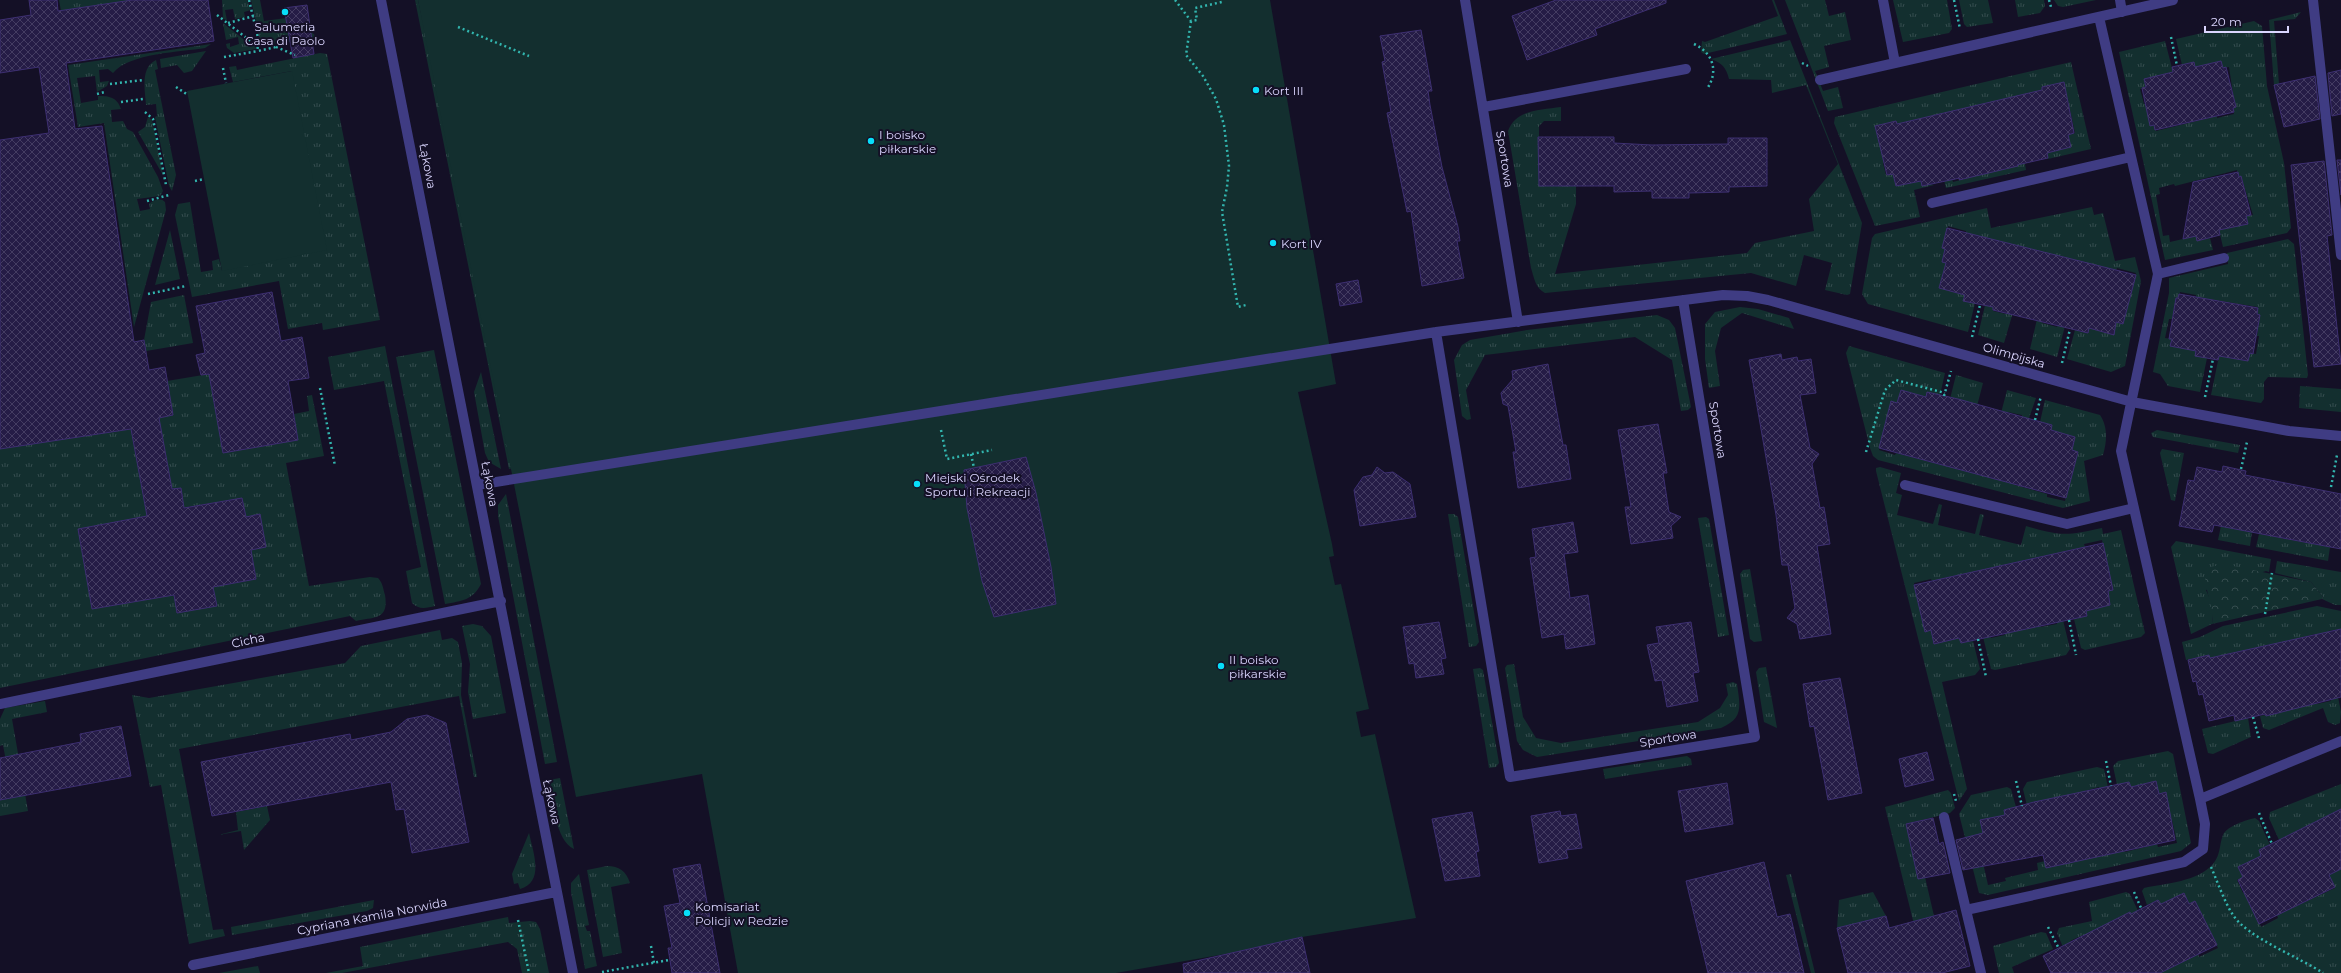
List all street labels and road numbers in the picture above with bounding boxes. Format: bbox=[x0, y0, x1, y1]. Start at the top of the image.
street label: Sportowa bbox=[1493, 129, 1517, 189]
street label: Łąkowa bbox=[416, 142, 440, 190]
street label: Olimpijska bbox=[1981, 339, 2047, 371]
street label: Sportowa bbox=[1706, 400, 1730, 460]
street label: Łąkowa bbox=[478, 460, 502, 508]
street label: Cicha bbox=[230, 629, 266, 651]
street label: Sportowa bbox=[1638, 726, 1698, 750]
street label: Łąkowa bbox=[540, 778, 564, 826]
street label: Cypriana Kamila Norwida bbox=[296, 894, 448, 938]

